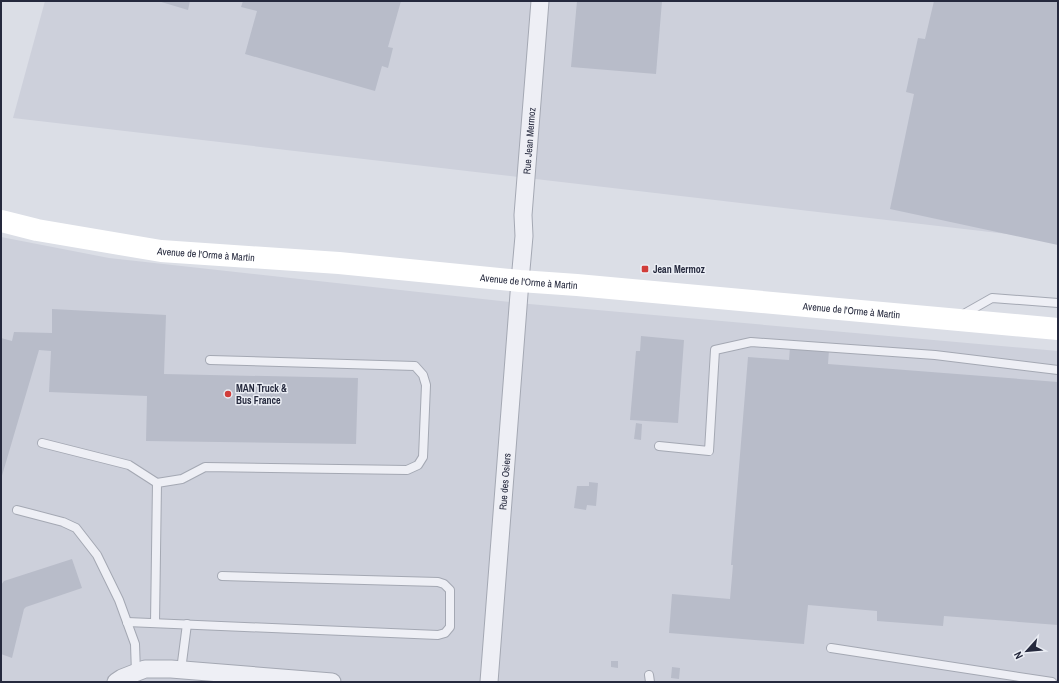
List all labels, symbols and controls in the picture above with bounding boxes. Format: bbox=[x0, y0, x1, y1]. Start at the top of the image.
street label: Rue Jean Mermoz bbox=[520, 107, 539, 175]
street label: Avenue de l'Orme à Martin bbox=[155, 244, 255, 264]
place label: Jean Mermoz bbox=[653, 263, 705, 276]
marker: Jean Mermoz bbox=[640, 264, 650, 274]
street label: Avenue de l'Orme à Martin bbox=[478, 271, 578, 292]
street label: Avenue de l'Orme à Martin bbox=[801, 300, 901, 322]
place label: MAN Truck & Bus France bbox=[236, 382, 287, 407]
marker: MAN Truck & Bus France bbox=[223, 389, 233, 399]
street label: Rue des Osiers bbox=[496, 453, 514, 511]
north arrow bbox=[1007, 631, 1047, 671]
text: N bbox=[1010, 649, 1026, 662]

